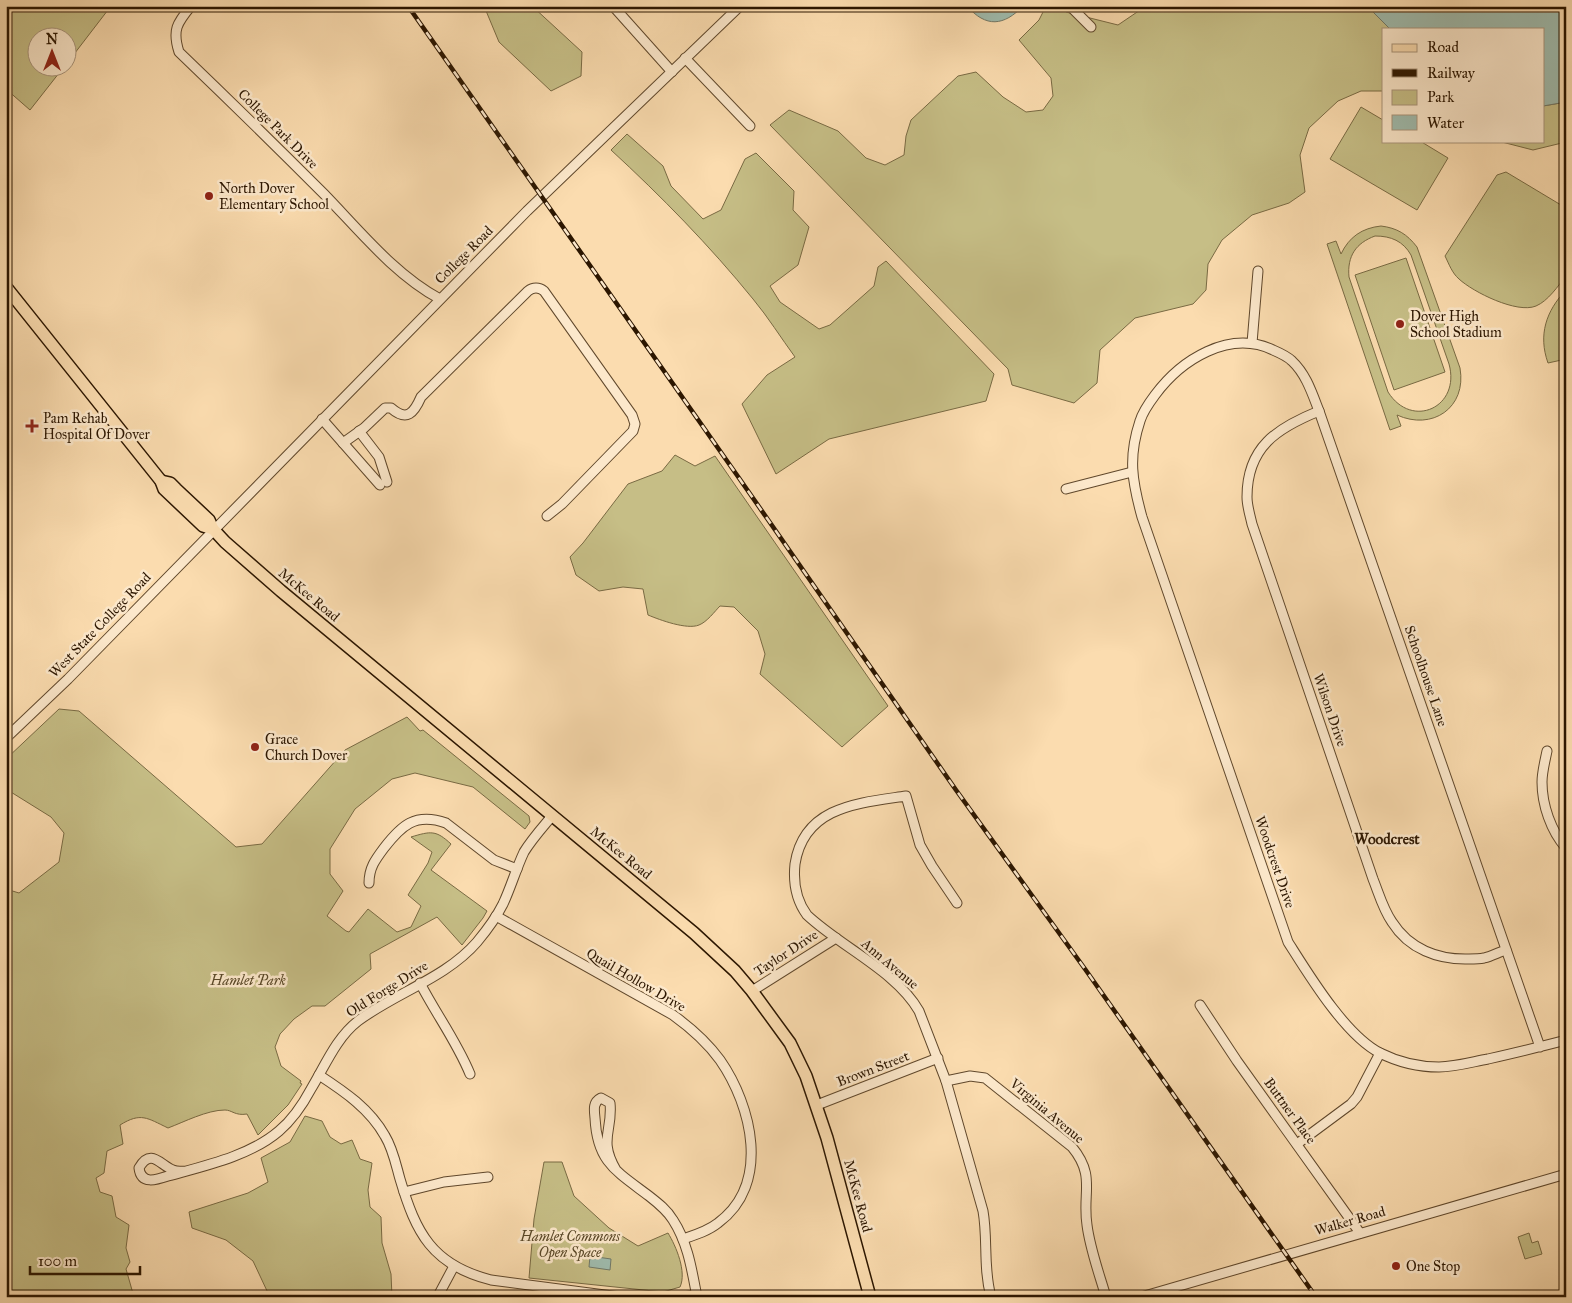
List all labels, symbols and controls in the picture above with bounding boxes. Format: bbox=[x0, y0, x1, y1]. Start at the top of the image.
north arrow bbox=[28, 28, 78, 78]
legend bbox=[1382, 28, 1544, 142]
text: N bbox=[46, 31, 58, 48]
text: Road bbox=[1427, 38, 1459, 56]
text: Railway bbox=[1427, 64, 1476, 82]
street label: College Park Drive bbox=[234, 85, 322, 173]
text: Park bbox=[1427, 88, 1454, 106]
text: Water bbox=[1427, 114, 1464, 132]
place label: North Dover Elementary School bbox=[219, 180, 329, 213]
marker: North Dover Elementary School bbox=[203, 190, 215, 202]
street label: College Road bbox=[431, 222, 497, 288]
place label: Dover High School Stadium bbox=[1410, 308, 1502, 341]
marker: Dover High School Stadium bbox=[1394, 318, 1406, 330]
place label: Pam Rehab Hospital Of Dover bbox=[43, 410, 151, 443]
marker: Pam Rehab Hospital Of Dover bbox=[25, 419, 39, 433]
street label: McKee Road bbox=[275, 565, 343, 625]
street label: West State College Road bbox=[45, 569, 155, 681]
street label: Schoolhouse Lane bbox=[1401, 623, 1451, 729]
street label: Wilson Drive bbox=[1310, 671, 1350, 749]
place label: Grace Church Dover bbox=[265, 731, 348, 764]
marker: Grace Church Dover bbox=[249, 741, 261, 753]
street label: Woodcrest Drive bbox=[1251, 814, 1299, 910]
street label: McKee Road bbox=[587, 823, 655, 883]
district label: Woodcrest bbox=[1354, 830, 1420, 848]
street label: Taylor Drive bbox=[751, 926, 821, 980]
street label: Ann Avenue bbox=[857, 934, 922, 993]
street label: Quail Hollow Drive bbox=[583, 945, 689, 1015]
street label: Old Forge Drive bbox=[343, 957, 431, 1021]
park label: Hamlet Park bbox=[209, 972, 287, 989]
street label: Brown Street bbox=[834, 1047, 912, 1091]
street label: Virginia Avenue bbox=[1006, 1074, 1088, 1147]
street label: Buttner Place bbox=[1260, 1075, 1320, 1148]
street label: McKee Road bbox=[840, 1158, 876, 1234]
street label: Walker Road bbox=[1313, 1203, 1387, 1239]
park label: Hamlet Commons Open Space bbox=[519, 1228, 621, 1262]
scale bar bbox=[30, 1243, 140, 1275]
text: 100 m bbox=[38, 1252, 78, 1270]
place label: One Stop bbox=[1406, 1258, 1460, 1275]
marker: One Stop bbox=[1390, 1260, 1402, 1272]

